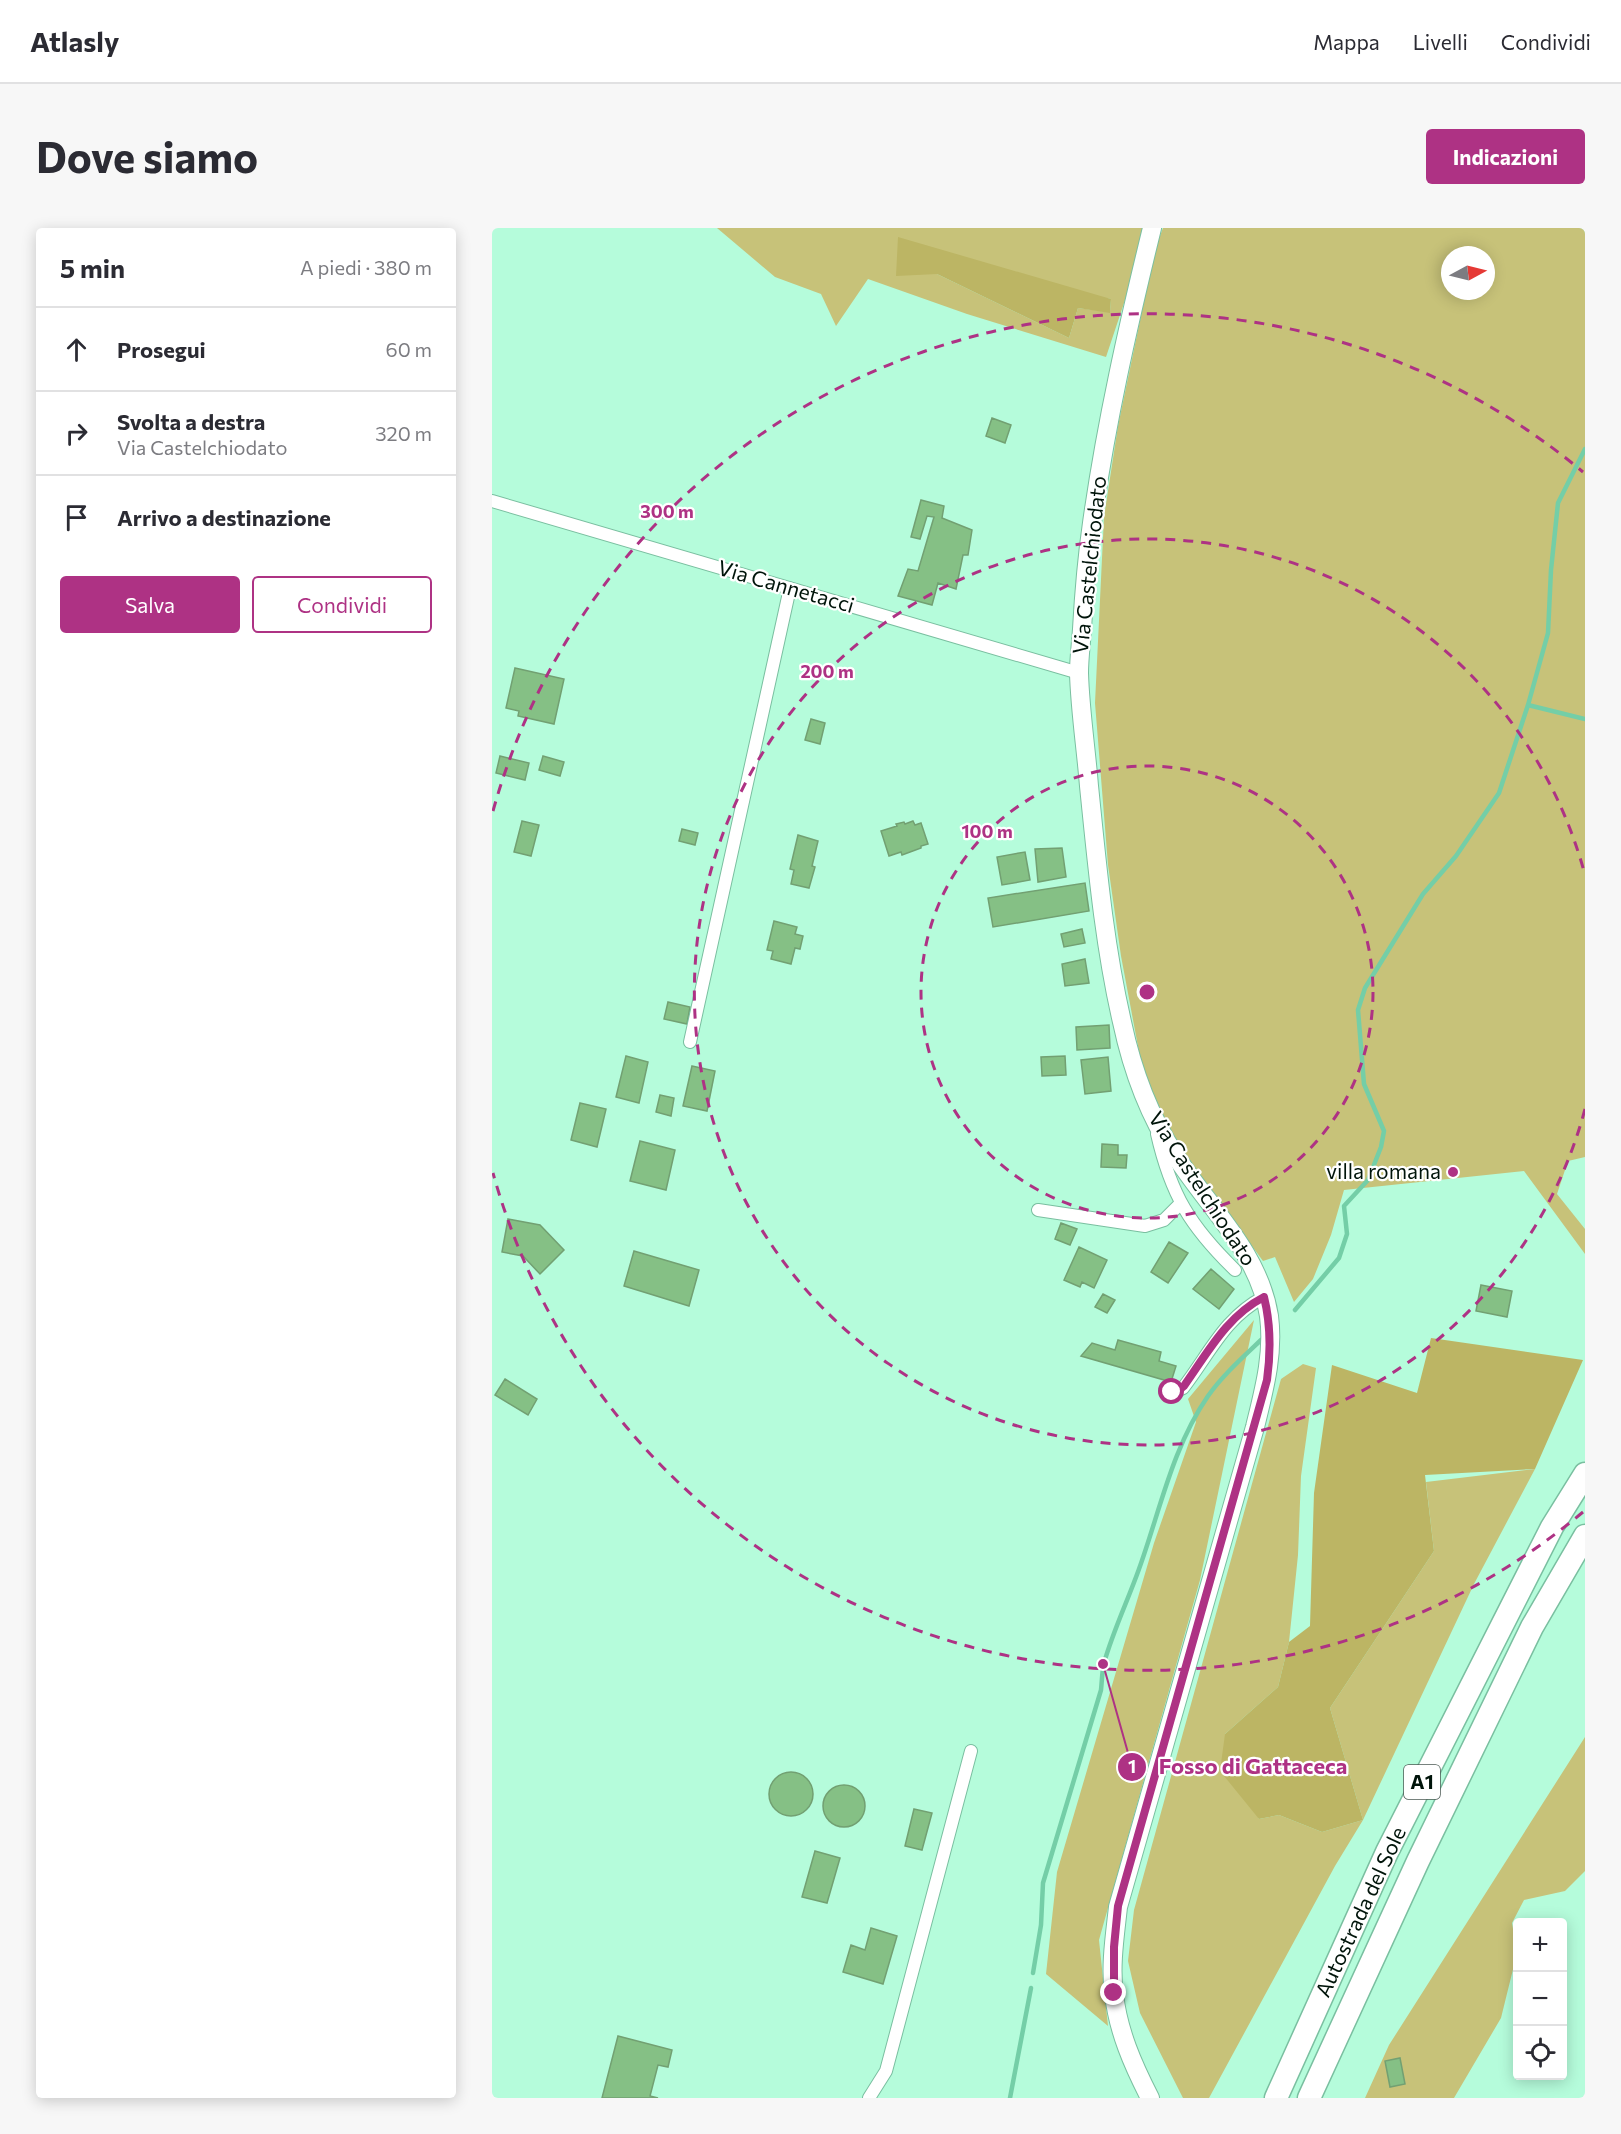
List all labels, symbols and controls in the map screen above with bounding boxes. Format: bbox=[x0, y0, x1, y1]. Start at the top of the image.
text: Atlasly bbox=[30, 24, 119, 58]
text: Mappa bbox=[1313, 29, 1380, 54]
text: Livelli bbox=[1413, 29, 1468, 54]
text: Condividi bbox=[1501, 29, 1591, 54]
button: Indicazioni bbox=[1426, 129, 1585, 184]
text: Dove siamo bbox=[36, 130, 258, 182]
north arrow bbox=[1441, 246, 1495, 300]
text: 5 min bbox=[60, 252, 125, 283]
text: A piedi · 380 m bbox=[300, 255, 432, 279]
icon: ahead bbox=[60, 333, 93, 366]
text: Prosegui bbox=[117, 336, 206, 363]
text: 60 m bbox=[386, 337, 432, 361]
text: Svolta a destra bbox=[117, 408, 265, 435]
icon: right bbox=[60, 417, 93, 450]
text: 320 m bbox=[375, 421, 432, 445]
text: Via Castelchiodato bbox=[117, 435, 288, 459]
street label: Via Castelchiodato bbox=[1067, 475, 1110, 655]
text: 300 m bbox=[640, 500, 694, 522]
icon: arrive bbox=[60, 501, 93, 534]
text: Arrivo a destinazione bbox=[117, 504, 331, 531]
street label: Via Cannetacci bbox=[715, 554, 858, 617]
button: Salva bbox=[60, 576, 240, 633]
button: Condividi bbox=[252, 576, 432, 633]
text: 200 m bbox=[800, 660, 854, 682]
text: 100 m bbox=[961, 820, 1013, 842]
centre of rings bbox=[1137, 982, 1157, 1002]
street label: Via Castelchiodato bbox=[1144, 1106, 1262, 1270]
place label: villa romana bbox=[1326, 1158, 1441, 1183]
marker: villa romana bbox=[1446, 1165, 1460, 1179]
route start bbox=[1158, 1378, 1184, 1404]
callout: Fosso di Gattaceca bbox=[1117, 1747, 1359, 1787]
text: Fosso di Gattaceca bbox=[1159, 1752, 1347, 1779]
text: 1 bbox=[1128, 1755, 1136, 1777]
road number: A1 bbox=[1404, 1765, 1440, 1799]
street label: Autostrada del Sole bbox=[1309, 1822, 1410, 2001]
map controls bbox=[1513, 1918, 1567, 2080]
button: + bbox=[1513, 1918, 1567, 1972]
button: − bbox=[1513, 1972, 1567, 2026]
route end bbox=[1100, 1979, 1126, 2005]
button: locate bbox=[1513, 2026, 1567, 2080]

